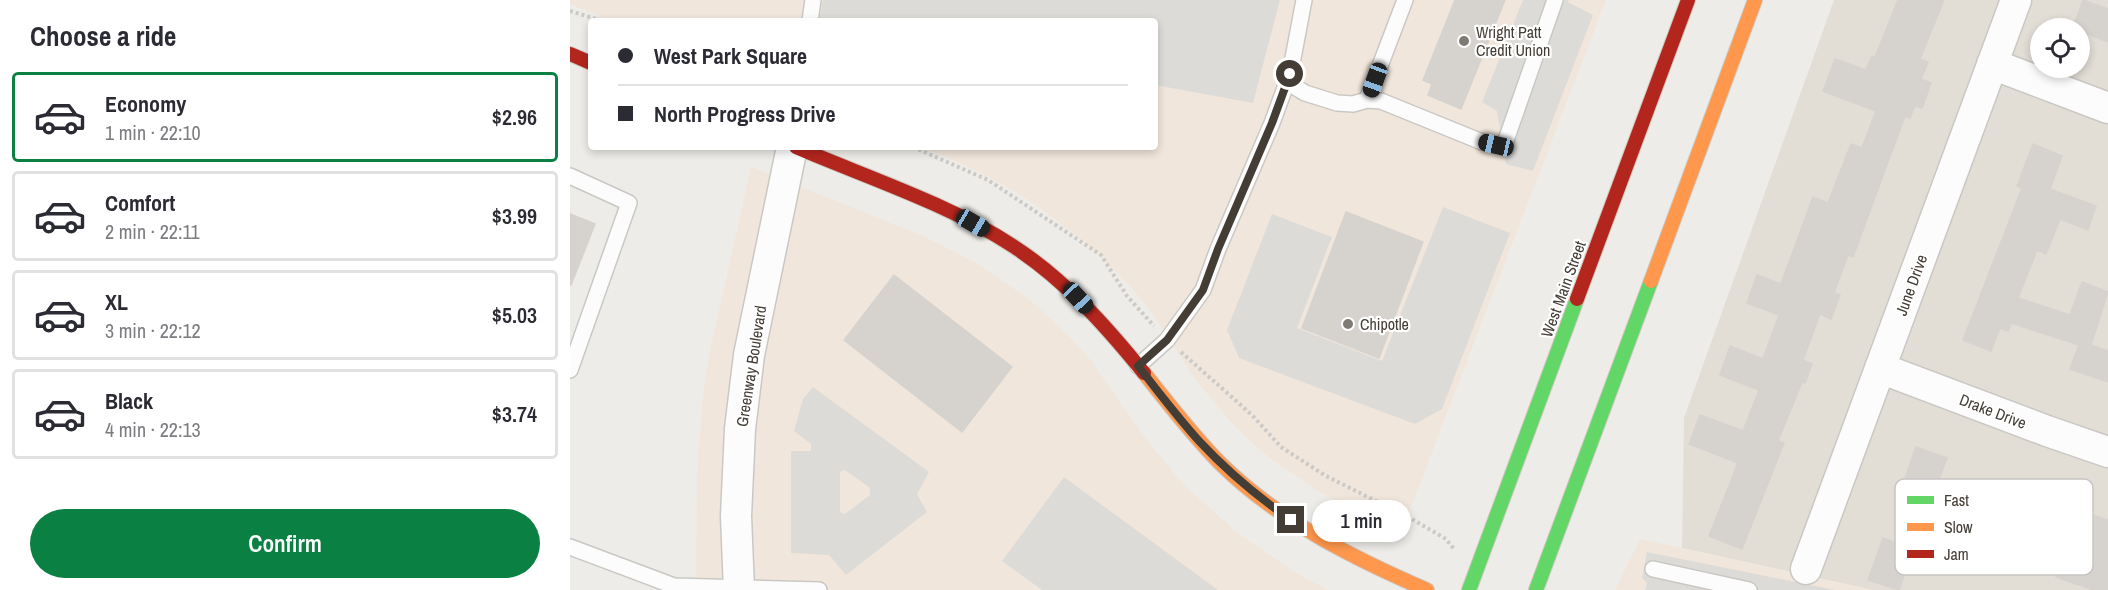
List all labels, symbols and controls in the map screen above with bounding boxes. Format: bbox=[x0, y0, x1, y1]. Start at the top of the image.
text: Choose a ride bbox=[30, 18, 176, 54]
map controls bbox=[2030, 18, 2090, 78]
button: locate bbox=[2030, 18, 2090, 78]
place label: Wright Patt Credit Union bbox=[1476, 21, 1550, 61]
marker: Wright Patt Credit Union bbox=[1457, 34, 1471, 48]
text: West Park Square bbox=[654, 41, 807, 71]
route start bbox=[1276, 60, 1303, 87]
car bbox=[1360, 60, 1390, 100]
text: Economy bbox=[105, 89, 186, 119]
icon: car bbox=[33, 90, 87, 144]
text: North Progress Drive bbox=[654, 99, 835, 129]
text: $2.96 bbox=[492, 102, 537, 132]
text: 1 min · 22:10 bbox=[105, 119, 201, 146]
car bbox=[1476, 132, 1516, 158]
text: Comfort bbox=[105, 188, 175, 218]
icon: car bbox=[33, 189, 87, 243]
text: $3.99 bbox=[492, 201, 537, 231]
car bbox=[953, 206, 993, 240]
text: 2 min · 22:11 bbox=[105, 218, 200, 245]
street label: West Main Street bbox=[1535, 237, 1591, 340]
street label: June Drive bbox=[1890, 251, 1932, 319]
car bbox=[1059, 279, 1097, 317]
text: XL bbox=[105, 287, 128, 317]
icon: car bbox=[33, 288, 87, 342]
text: $5.03 bbox=[492, 300, 537, 330]
street label: Greenway Boulevard bbox=[731, 304, 771, 428]
place label: Chipotle bbox=[1360, 313, 1409, 335]
text: 3 min · 22:12 bbox=[105, 317, 201, 344]
marker: Chipotle bbox=[1341, 317, 1355, 331]
text: Black bbox=[105, 386, 153, 416]
icon: car bbox=[33, 387, 87, 441]
street label: Drake Drive bbox=[1956, 388, 2030, 434]
text: $3.74 bbox=[492, 399, 537, 429]
text: 4 min · 22:13 bbox=[105, 416, 201, 443]
legend bbox=[1895, 479, 2093, 575]
text: Fast bbox=[1944, 489, 1969, 511]
callout: 1 min bbox=[1312, 499, 1411, 541]
route end bbox=[1277, 506, 1304, 533]
text: 1 min bbox=[1340, 507, 1383, 534]
button: Confirm bbox=[30, 509, 540, 578]
text: Slow bbox=[1944, 516, 1973, 538]
text: Jam bbox=[1944, 543, 1969, 565]

